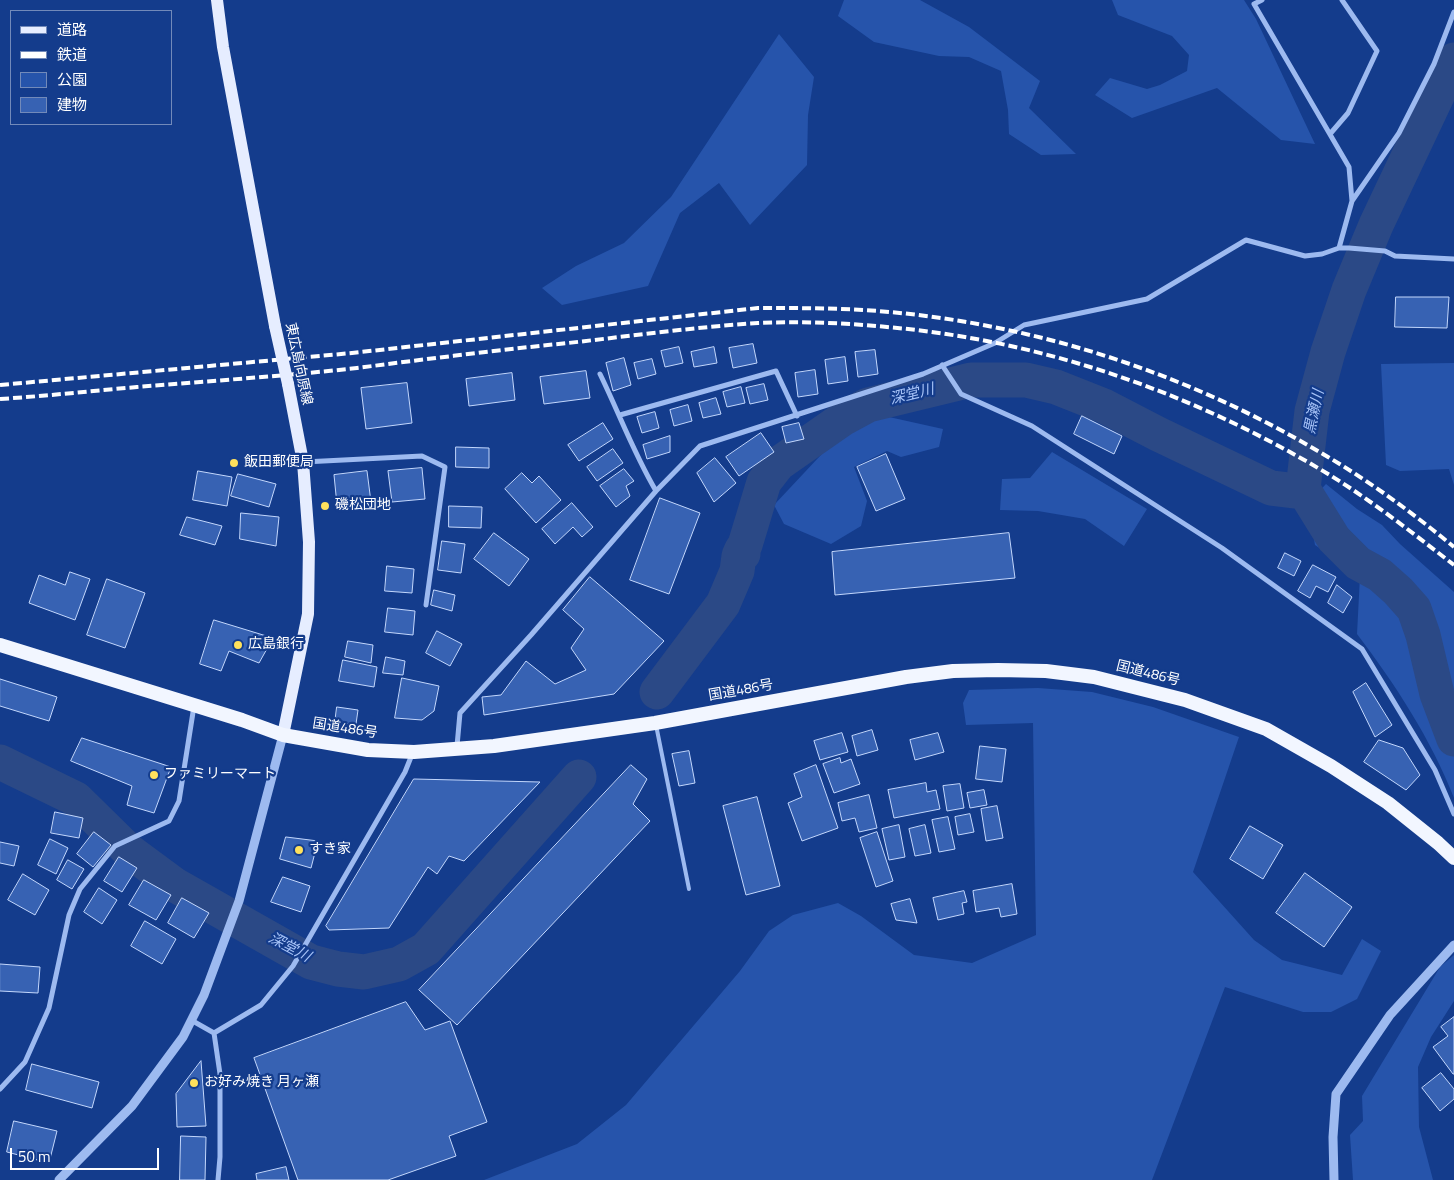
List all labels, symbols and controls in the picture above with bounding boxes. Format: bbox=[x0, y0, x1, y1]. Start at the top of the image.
legend bbox=[10, 10, 172, 125]
text: 道路 bbox=[57, 18, 87, 41]
text: 鉄道 bbox=[57, 43, 87, 66]
text: 公園 bbox=[57, 68, 87, 91]
text: 建物 bbox=[57, 93, 87, 116]
street label: 東広島向原線 bbox=[281, 321, 315, 407]
water label: 深堂川 bbox=[888, 381, 936, 409]
water label: 黒瀬川 bbox=[1302, 388, 1328, 436]
place label: 飯田郵便局 bbox=[244, 455, 314, 471]
marker: 飯田郵便局 bbox=[228, 457, 240, 469]
place label: 磯松団地 bbox=[335, 498, 391, 514]
marker: 磯松団地 bbox=[319, 500, 331, 512]
place label: 広島銀行 bbox=[248, 637, 304, 653]
marker: 広島銀行 bbox=[232, 639, 244, 651]
street label: 国道486号 bbox=[1114, 658, 1182, 690]
street label: 国道486号 bbox=[707, 677, 775, 705]
street label: 国道486号 bbox=[311, 716, 379, 742]
place label: ファミリーマート bbox=[164, 767, 276, 783]
marker: ファミリーマート bbox=[148, 769, 160, 781]
place label: すき家 bbox=[309, 842, 351, 858]
marker: すき家 bbox=[293, 844, 305, 856]
water label: 深堂川 bbox=[265, 929, 313, 967]
place label: お好み焼き 月ヶ瀬 bbox=[204, 1075, 319, 1091]
marker: お好み焼き 月ヶ瀬 bbox=[188, 1077, 200, 1089]
scale bar bbox=[12, 1138, 161, 1170]
text: 50 m bbox=[18, 1145, 51, 1168]

